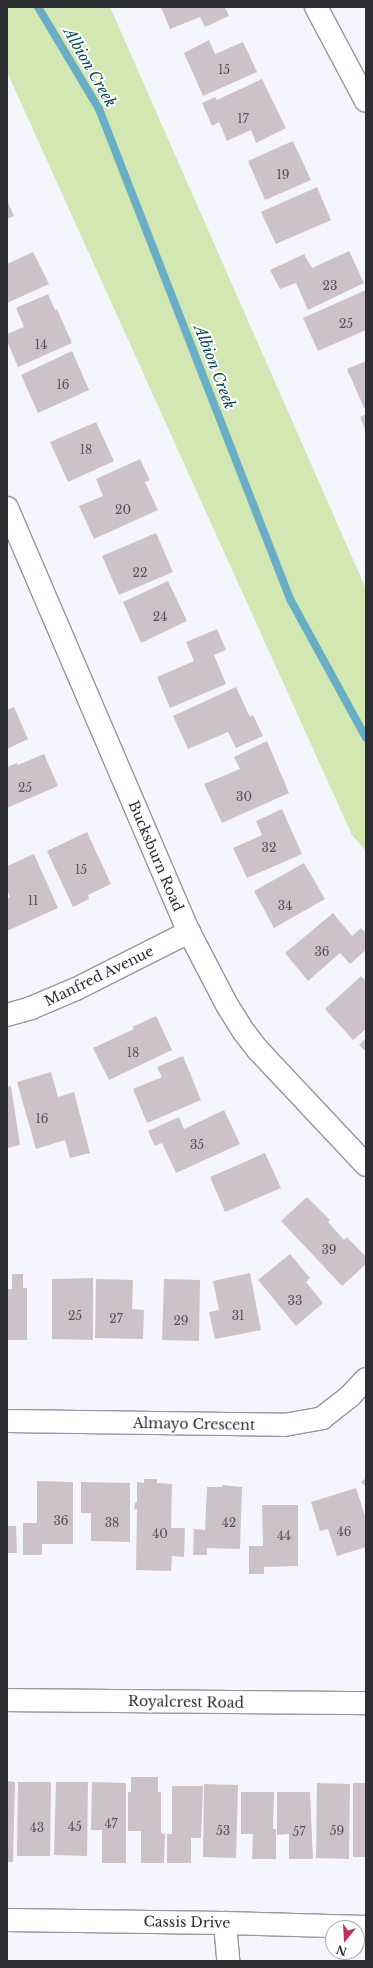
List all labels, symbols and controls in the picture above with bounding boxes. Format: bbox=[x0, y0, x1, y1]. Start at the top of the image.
water label: Albion Creek bbox=[60, 24, 120, 110]
house number: 15 bbox=[218, 63, 230, 77]
house number: 17 bbox=[237, 112, 249, 126]
house number: 19 bbox=[276, 168, 290, 182]
house number: 23 bbox=[323, 279, 337, 293]
house number: 25 bbox=[339, 317, 353, 331]
water label: Albion Creek bbox=[191, 322, 239, 412]
house number: 14 bbox=[35, 338, 47, 352]
house number: 16 bbox=[56, 378, 70, 392]
house number: 18 bbox=[80, 443, 92, 457]
house number: 20 bbox=[115, 503, 131, 517]
house number: 22 bbox=[133, 566, 147, 580]
house number: 24 bbox=[153, 610, 167, 624]
house number: 25 bbox=[18, 781, 32, 795]
house number: 30 bbox=[236, 790, 252, 804]
street label: Bucksburn Road bbox=[125, 798, 187, 914]
house number: 32 bbox=[262, 841, 276, 855]
house number: 15 bbox=[75, 863, 87, 877]
house number: 11 bbox=[28, 894, 38, 908]
house number: 34 bbox=[278, 899, 292, 913]
street label: Manfred Avenue bbox=[41, 942, 157, 1010]
house number: 36 bbox=[314, 945, 330, 959]
house number: 18 bbox=[127, 1046, 139, 1060]
house number: 16 bbox=[35, 1112, 49, 1126]
house number: 35 bbox=[190, 1138, 204, 1152]
house number: 39 bbox=[321, 1243, 337, 1257]
house number: 33 bbox=[288, 1294, 302, 1308]
house number: 25 bbox=[68, 1309, 82, 1323]
house number: 31 bbox=[232, 1309, 244, 1323]
house number: 27 bbox=[109, 1312, 123, 1326]
house number: 29 bbox=[173, 1314, 189, 1328]
street label: Almayo Crescent bbox=[133, 1415, 255, 1433]
house number: 36 bbox=[53, 1514, 69, 1528]
house number: 38 bbox=[105, 1516, 119, 1530]
house number: 42 bbox=[222, 1516, 236, 1530]
house number: 46 bbox=[337, 1525, 351, 1539]
house number: 40 bbox=[152, 1527, 168, 1541]
house number: 44 bbox=[277, 1529, 291, 1543]
street label: Royalcrest Road bbox=[128, 1693, 244, 1711]
house number: 47 bbox=[104, 1817, 118, 1831]
house number: 45 bbox=[68, 1820, 82, 1834]
house number: 43 bbox=[30, 1821, 44, 1835]
house number: 53 bbox=[216, 1824, 230, 1838]
house number: 59 bbox=[330, 1824, 344, 1838]
house number: 57 bbox=[293, 1825, 305, 1839]
street label: Cassis Drive bbox=[143, 1913, 231, 1931]
north arrow bbox=[325, 1920, 365, 1960]
text: N bbox=[335, 1942, 349, 1959]

